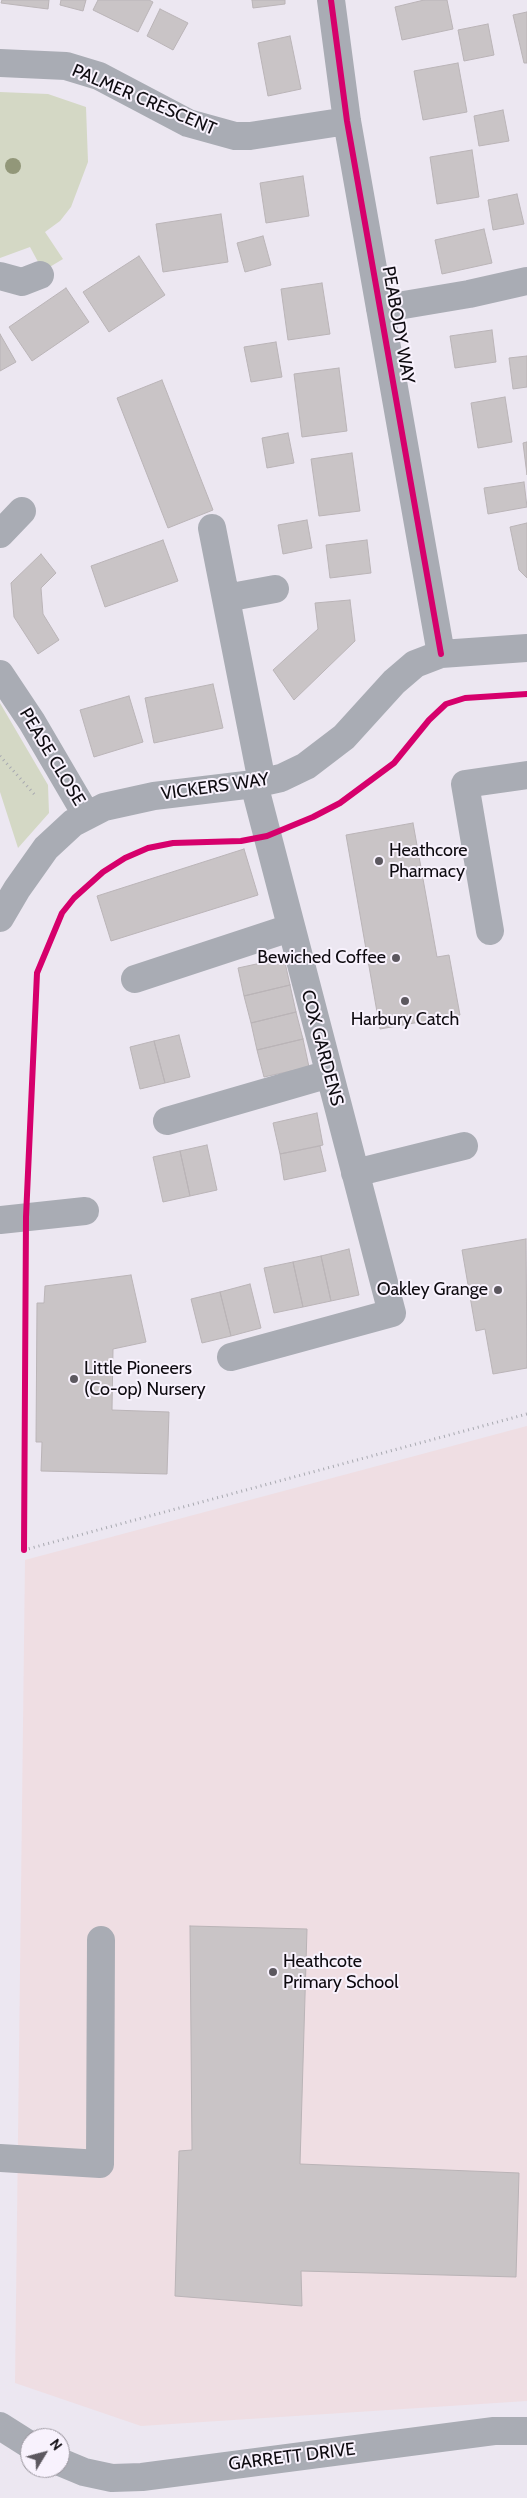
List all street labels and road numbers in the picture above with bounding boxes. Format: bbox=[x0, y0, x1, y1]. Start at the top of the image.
street label: PALMER CRESCENT bbox=[69, 60, 219, 140]
street label: PEABODY WAY bbox=[377, 264, 419, 386]
street label: PEASE CLOSE bbox=[14, 704, 90, 810]
street label: VICKERS WAY bbox=[160, 769, 270, 805]
street label: COX GARDENS bbox=[296, 988, 348, 1108]
street label: GARRETT DRIVE bbox=[227, 2439, 357, 2475]

